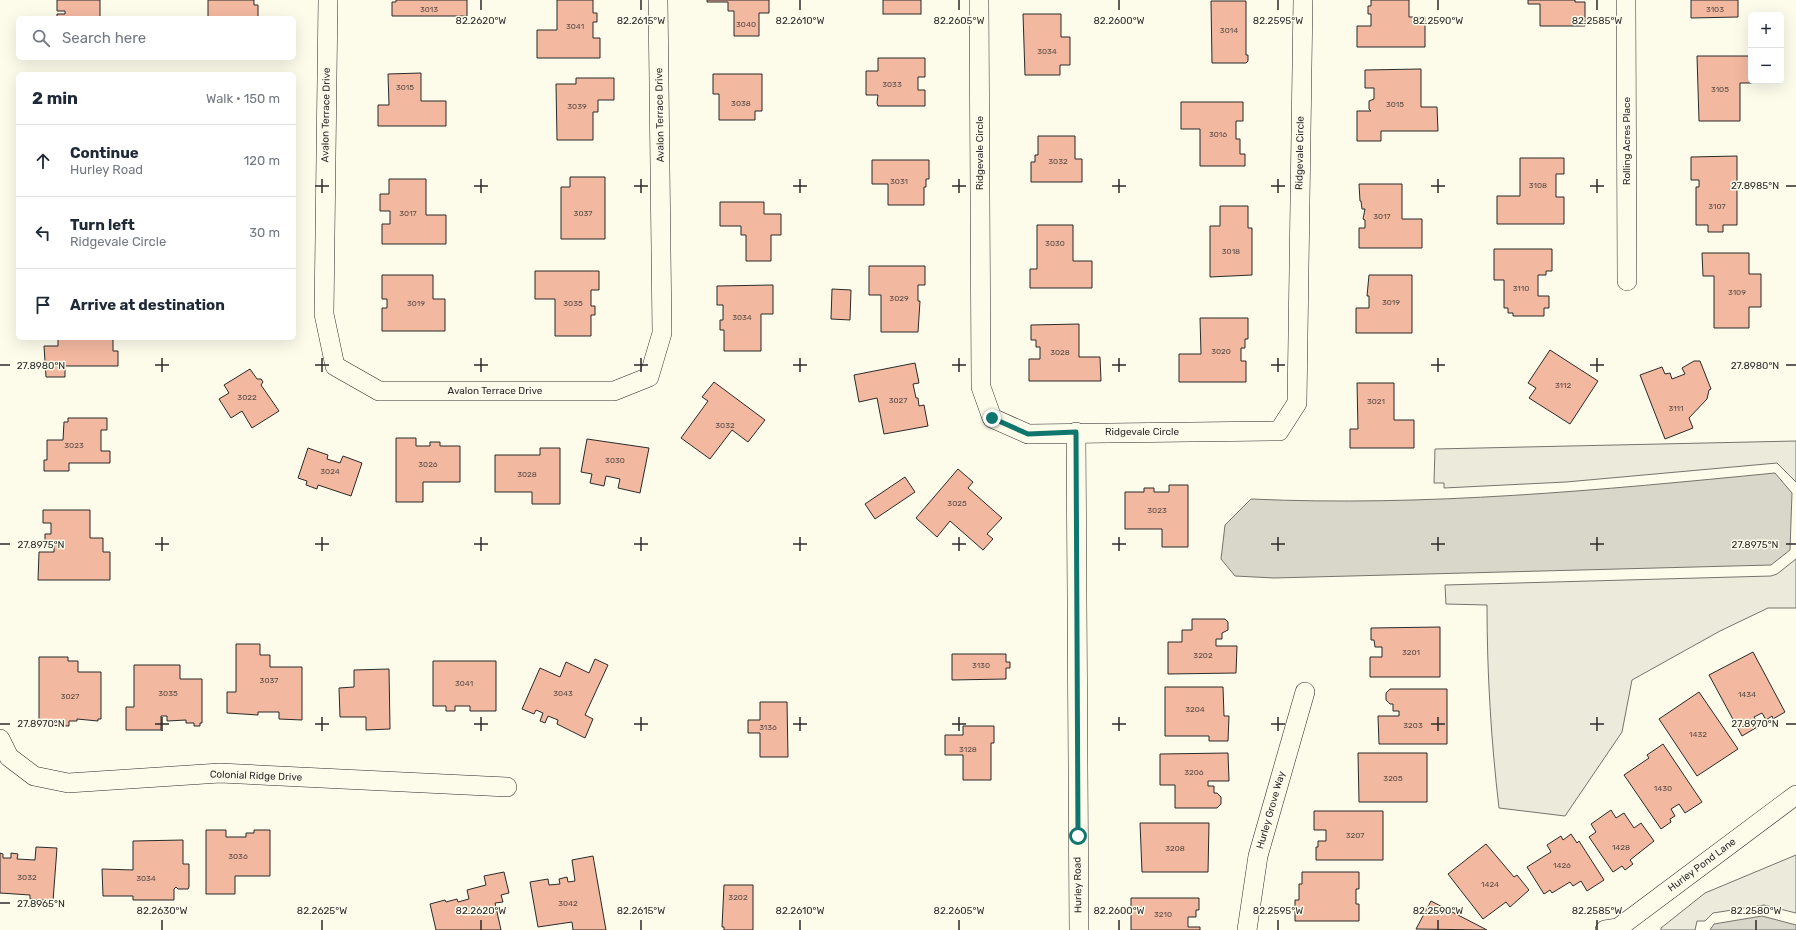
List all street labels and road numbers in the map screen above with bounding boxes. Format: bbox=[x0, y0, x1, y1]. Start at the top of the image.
street label: Avalon Terrace Drive bbox=[319, 67, 333, 162]
street label: Avalon Terrace Drive bbox=[653, 67, 667, 162]
street label: Rolling Acres Place bbox=[1621, 96, 1633, 185]
street label: Ridgevale Circle bbox=[974, 116, 986, 190]
street label: Ridgevale Circle bbox=[1293, 116, 1307, 190]
street label: Avalon Terrace Drive bbox=[448, 385, 543, 397]
street label: Ridgevale Circle bbox=[1105, 426, 1179, 438]
street label: Colonial Ridge Drive bbox=[210, 768, 303, 784]
street label: Hurley Grove Way bbox=[1254, 769, 1288, 850]
street label: Hurley Pond Lane bbox=[1666, 835, 1739, 894]
street label: Hurley Road bbox=[1072, 857, 1084, 913]

